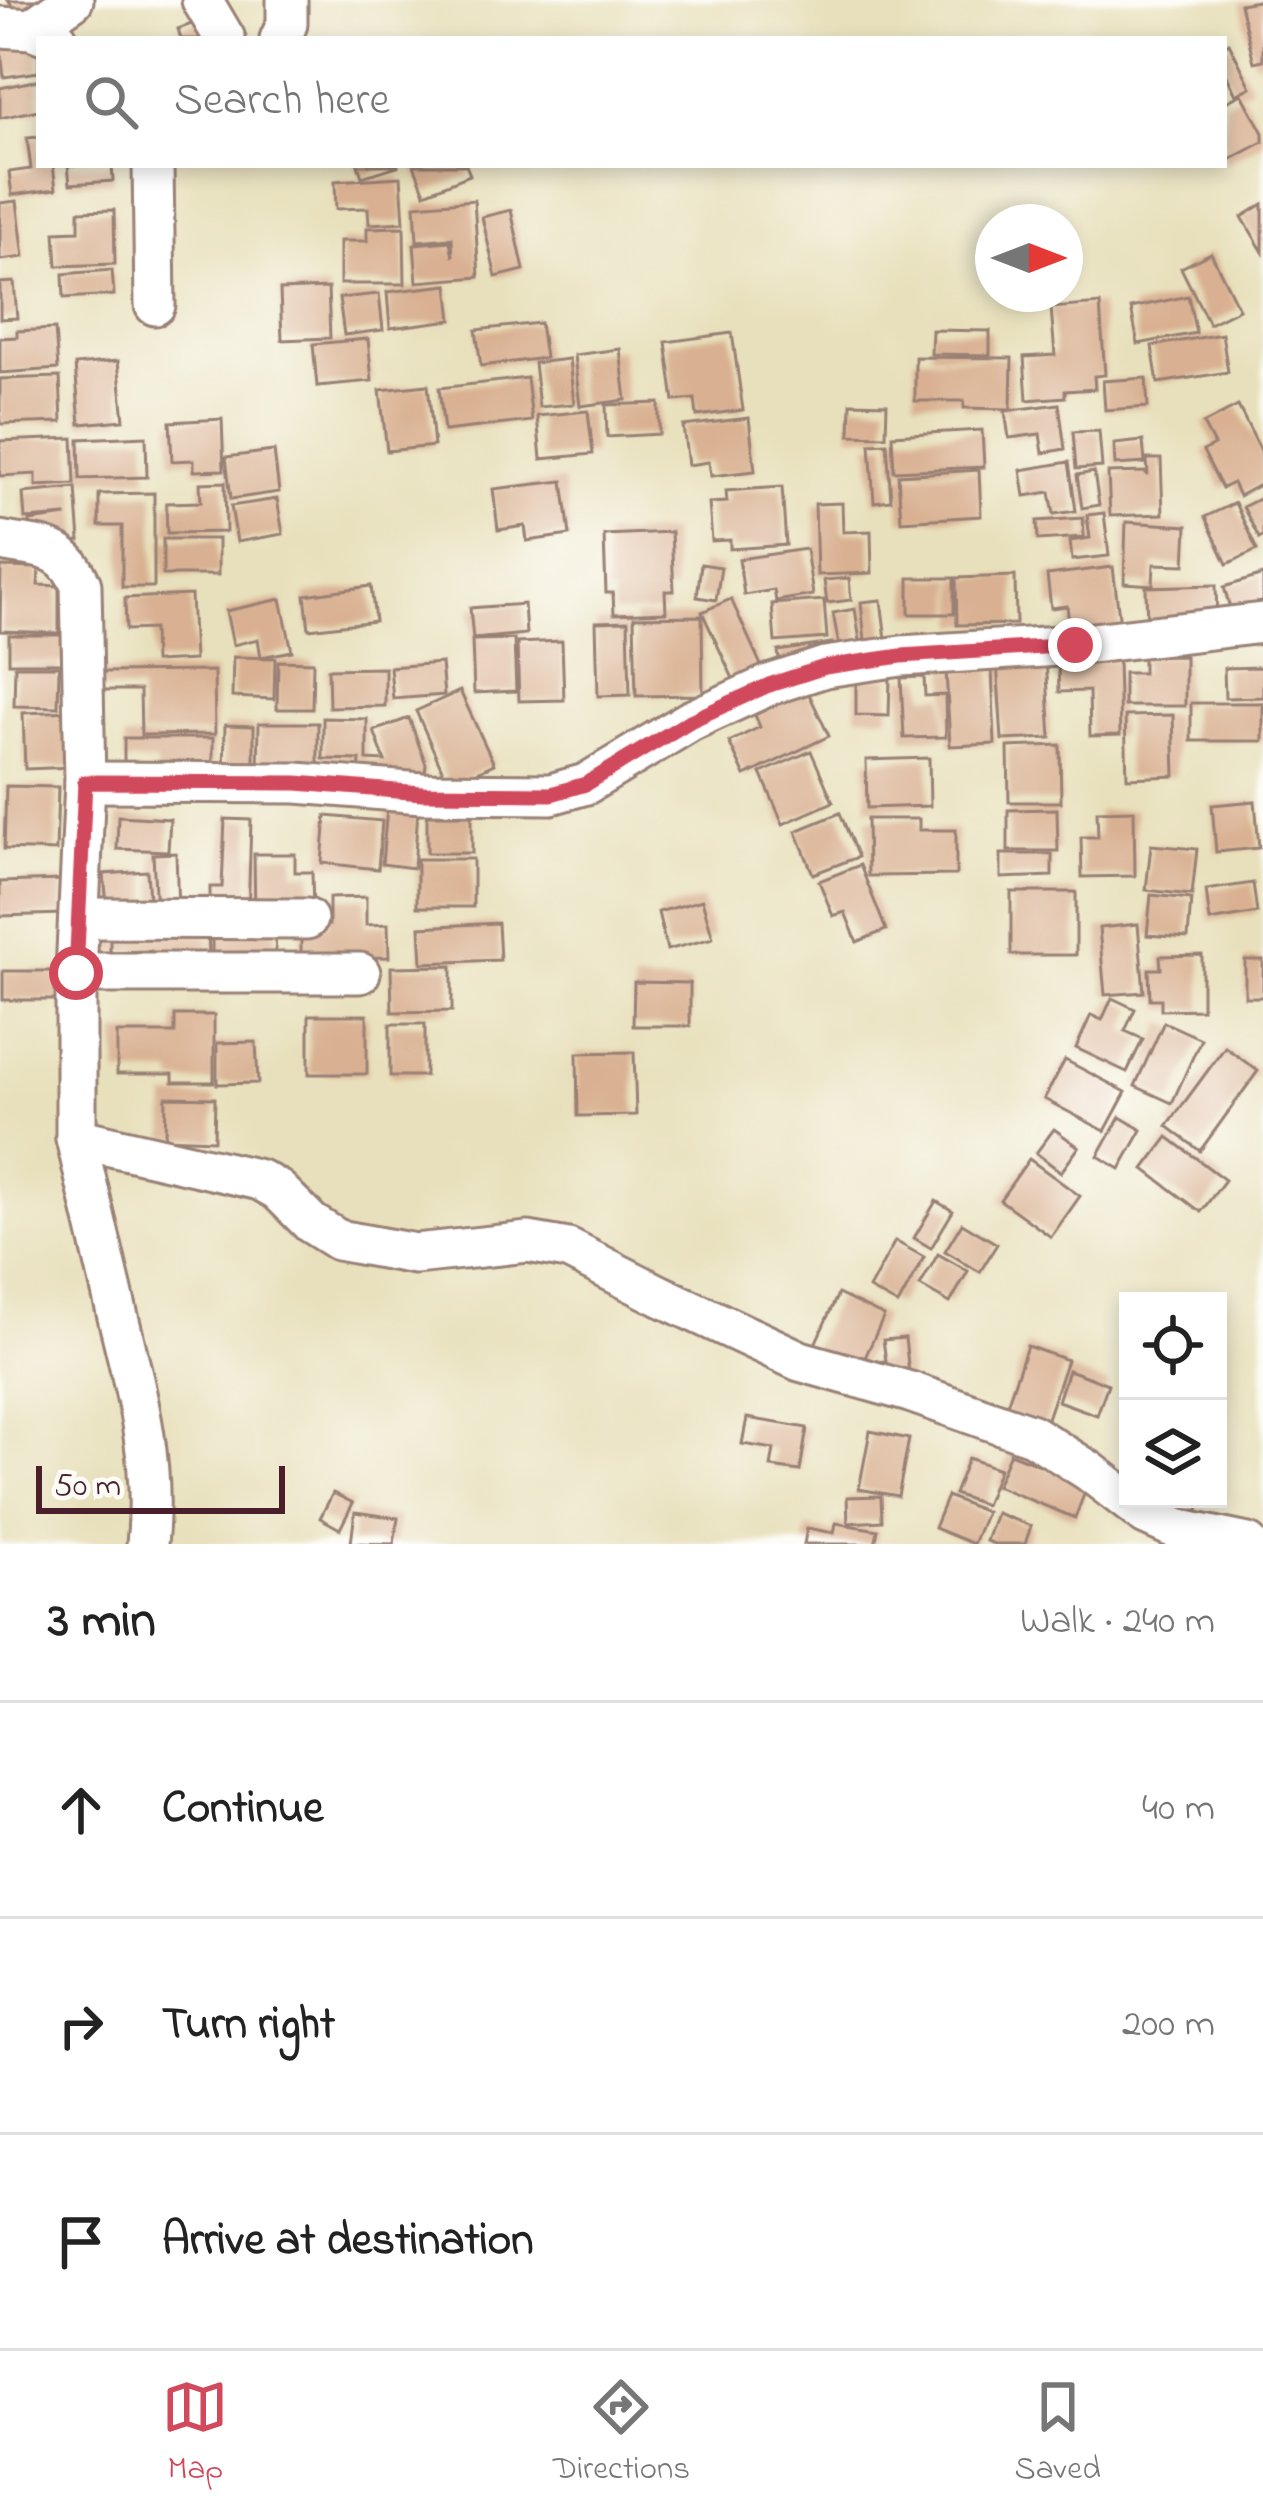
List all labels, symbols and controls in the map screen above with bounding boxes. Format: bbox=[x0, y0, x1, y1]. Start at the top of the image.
search box bbox=[36, 36, 1227, 168]
icon: search bbox=[78, 69, 144, 135]
text: Search here bbox=[174, 69, 390, 135]
north arrow bbox=[975, 204, 1083, 312]
route end bbox=[1048, 618, 1102, 672]
route start bbox=[49, 946, 103, 1000]
map controls bbox=[1119, 1292, 1227, 1508]
button: locate bbox=[1119, 1292, 1227, 1400]
button: layers bbox=[1119, 1400, 1227, 1508]
scale bar bbox=[36, 1460, 285, 1513]
text: 50 m bbox=[54, 1463, 121, 1511]
text: 3 min bbox=[48, 1585, 156, 1660]
text: Walk · 240 m bbox=[1020, 1594, 1215, 1651]
icon: ahead bbox=[48, 1777, 114, 1843]
text: Continue bbox=[162, 1777, 323, 1843]
text: 40 m bbox=[1142, 1781, 1215, 1838]
icon: right bbox=[48, 1993, 114, 2059]
text: Turn right bbox=[162, 1993, 335, 2059]
text: 200 m bbox=[1122, 1997, 1215, 2054]
icon: arrive bbox=[48, 2209, 114, 2275]
text: Arrive at destination bbox=[162, 2209, 533, 2275]
tab: Map bbox=[162, 2374, 228, 2494]
tab: Directions bbox=[553, 2374, 690, 2494]
tab: Saved bbox=[1015, 2374, 1101, 2494]

